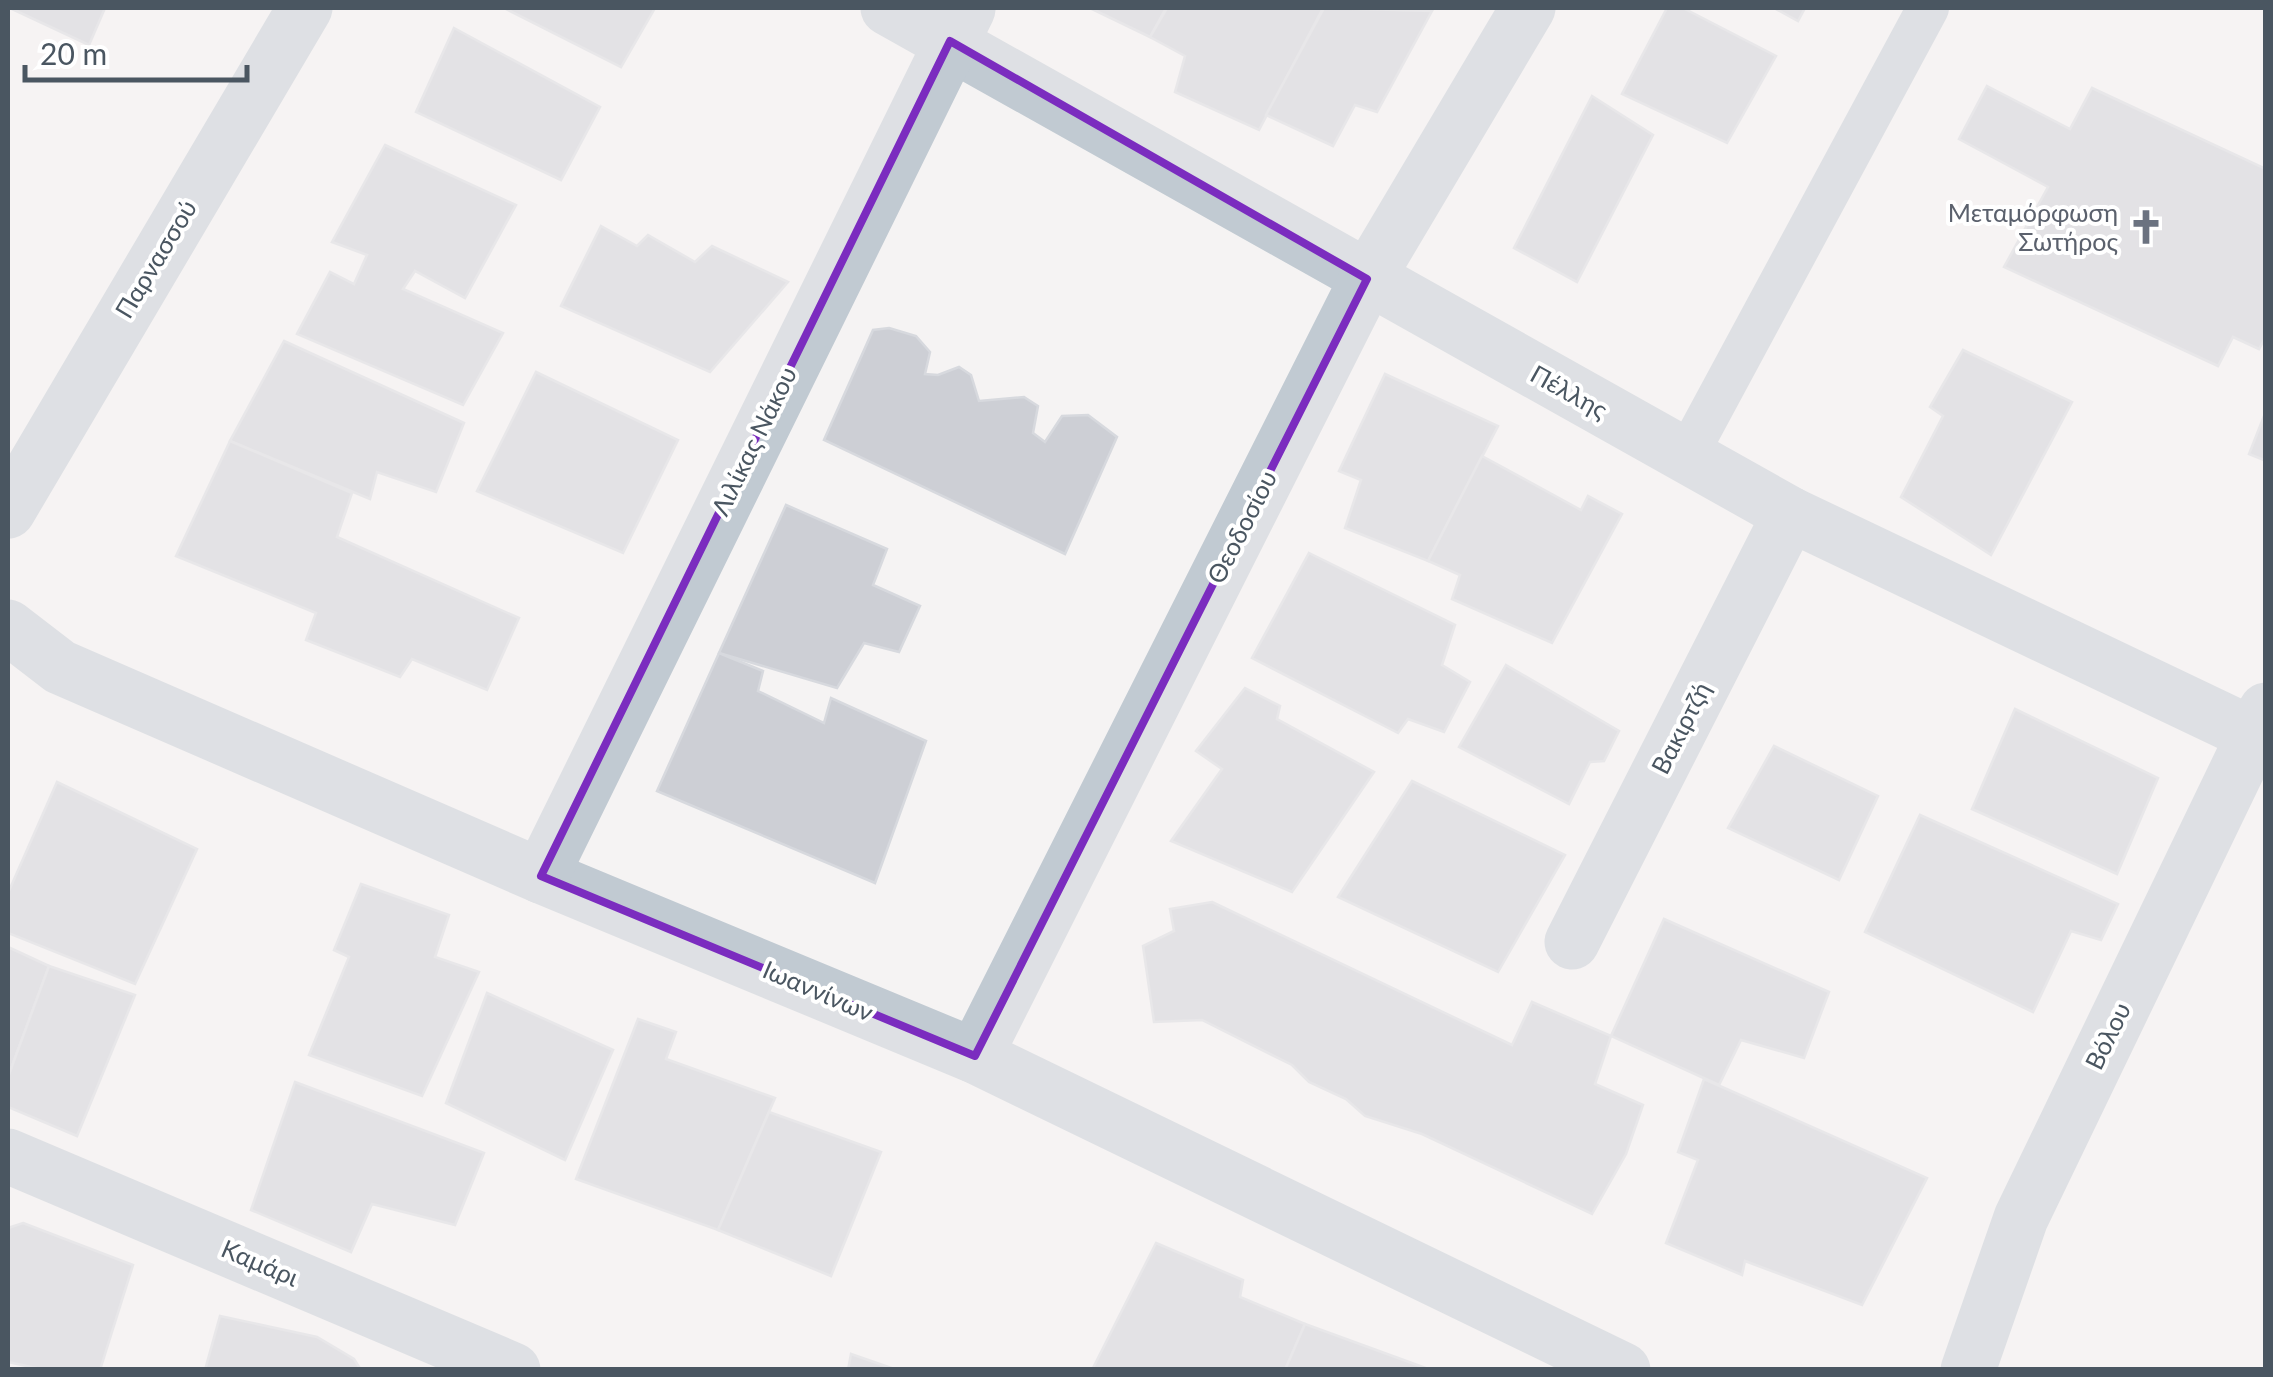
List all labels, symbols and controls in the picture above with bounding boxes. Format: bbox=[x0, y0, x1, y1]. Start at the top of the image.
scale bar bbox=[25, 20, 248, 82]
text: 20 m bbox=[40, 35, 107, 71]
street label: Παρνασσού bbox=[108, 194, 202, 323]
place label: Μεταμόρφωση Σωτήρος bbox=[1948, 197, 2118, 256]
church icon: Μεταμόρφωση Σωτήρος bbox=[2127, 208, 2165, 246]
street label: Πέλλης bbox=[1526, 358, 1613, 425]
street label: Λιλίκας Νάκου bbox=[704, 361, 802, 520]
street label: Θεοδοσίου bbox=[1200, 465, 1282, 588]
street label: Βακιρτζή bbox=[1644, 677, 1716, 778]
street label: Ιωαννίνων bbox=[759, 953, 878, 1027]
street label: Βόλου bbox=[2078, 997, 2136, 1074]
street label: Καμάρι bbox=[217, 1232, 304, 1292]

